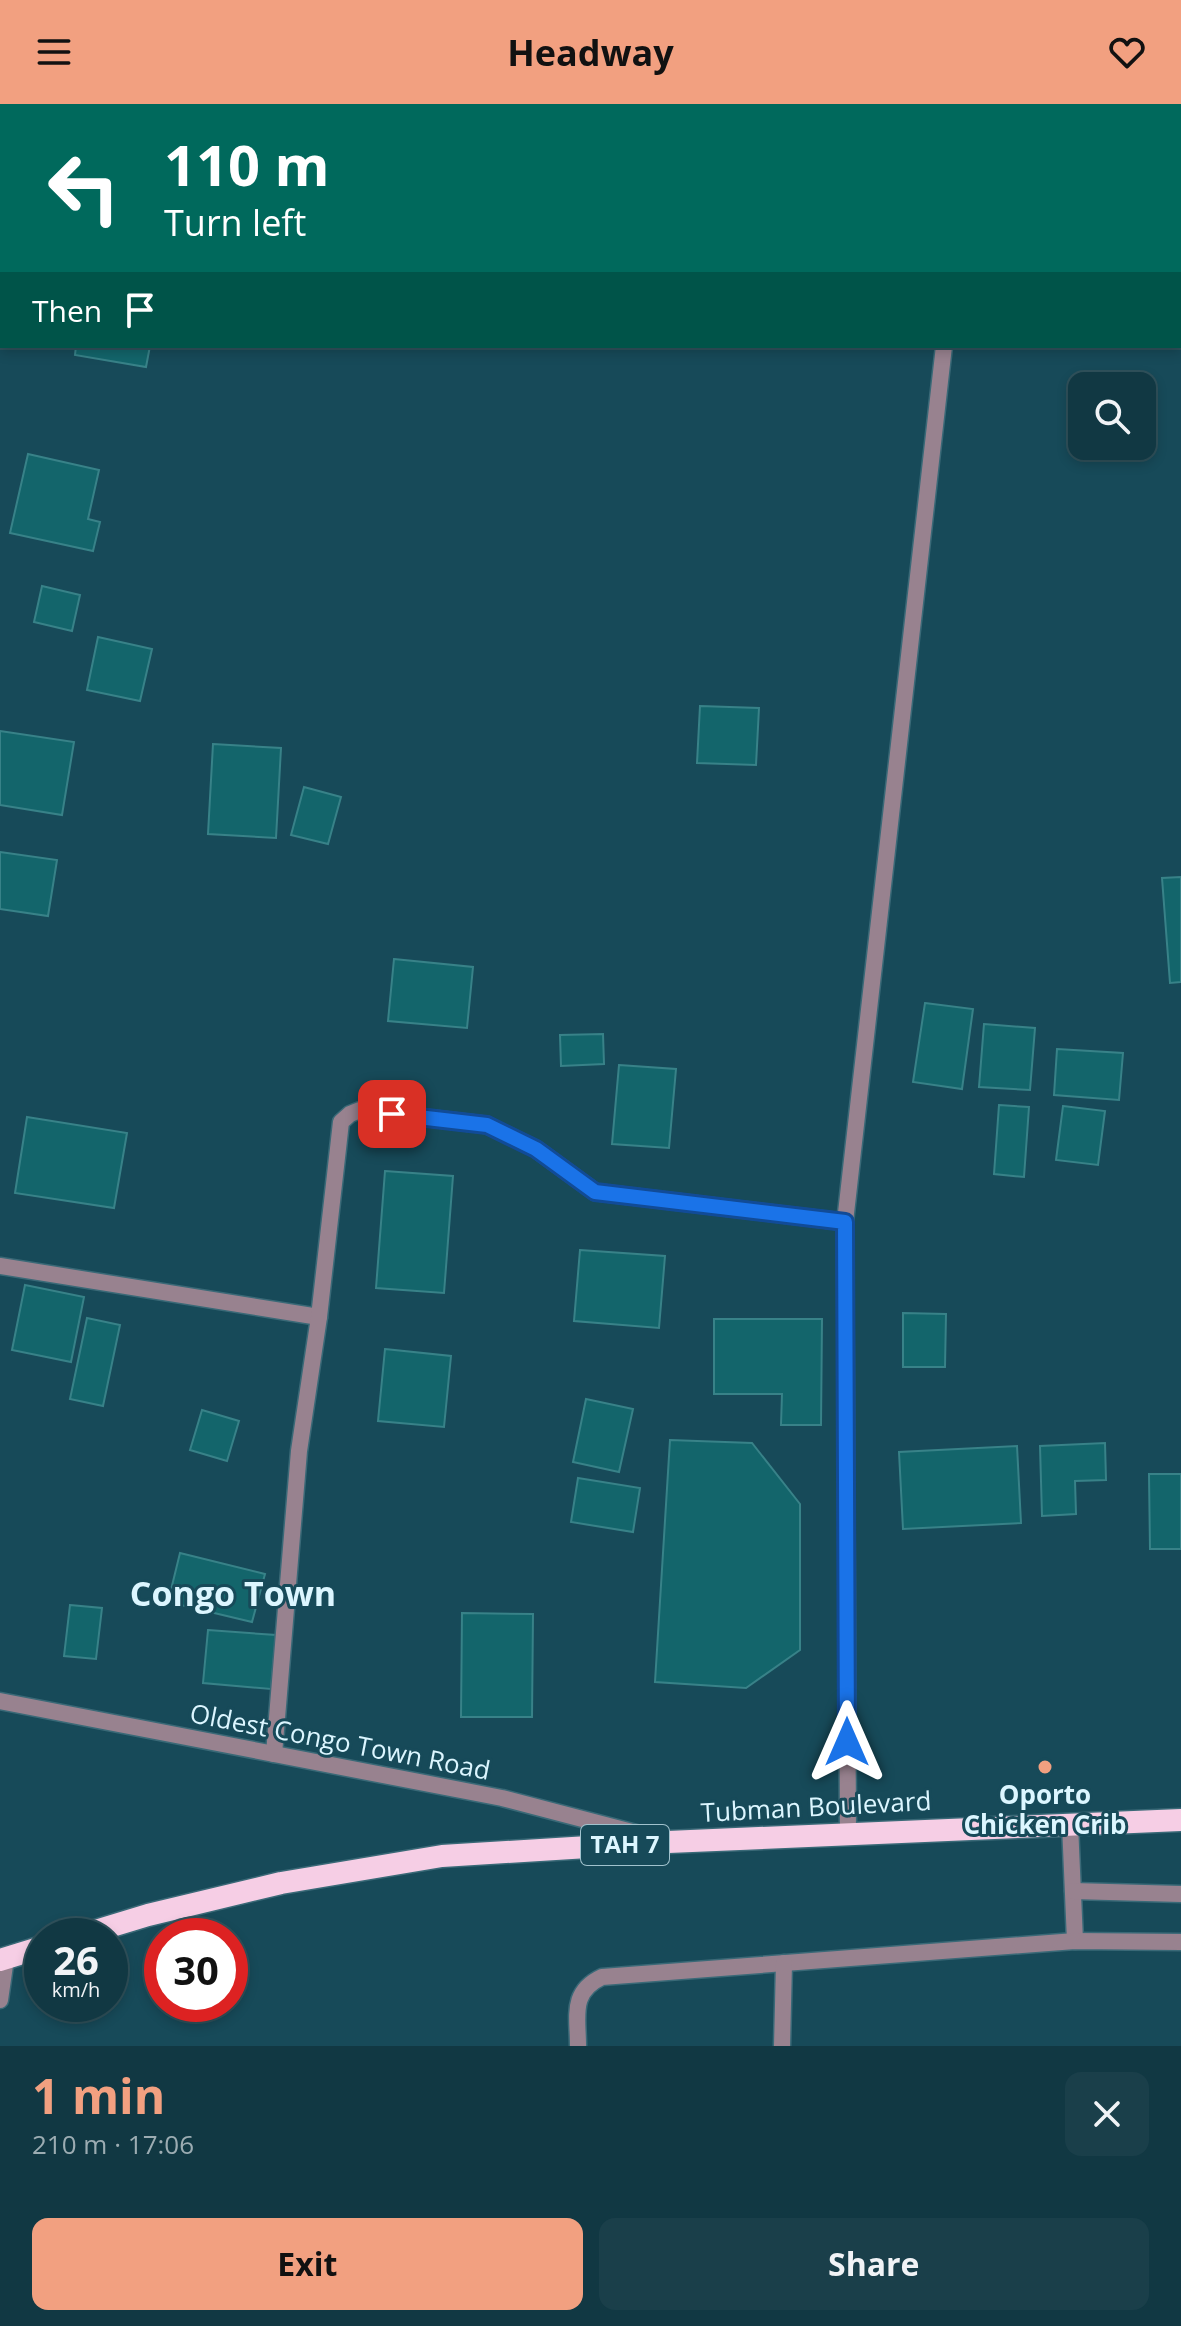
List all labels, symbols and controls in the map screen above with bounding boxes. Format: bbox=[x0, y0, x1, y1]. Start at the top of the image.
text: Headway bbox=[507, 28, 674, 77]
icon: menu bbox=[32, 30, 76, 74]
icon: heart bbox=[1105, 30, 1149, 74]
text: 110 m bbox=[164, 126, 330, 202]
icon: left bbox=[32, 136, 136, 240]
text: Turn left bbox=[164, 198, 306, 247]
icon: arrive bbox=[118, 288, 162, 332]
text: Then bbox=[32, 290, 102, 331]
map controls bbox=[1068, 372, 1156, 460]
button: search bbox=[1068, 372, 1156, 460]
pin bbox=[358, 1080, 426, 1148]
icon: arrive bbox=[370, 1092, 414, 1136]
district label: Congo Town bbox=[130, 1570, 336, 1616]
street label: Oldest Congo Town Road bbox=[187, 1694, 493, 1788]
position arrow bbox=[805, 1700, 889, 1784]
marker: Oporto Chicken Crib bbox=[1036, 1758, 1054, 1776]
place label: Oporto Chicken Crib bbox=[963, 1776, 1127, 1842]
street label: Tubman Boulevard bbox=[700, 1782, 932, 1830]
road number: TAH 7 bbox=[581, 1825, 669, 1865]
speed limit sign: 30 bbox=[144, 1918, 248, 2022]
text: 26 bbox=[53, 1932, 99, 1987]
text: km/h bbox=[52, 1976, 100, 2003]
text: 1 min bbox=[32, 2063, 165, 2128]
button: close bbox=[1065, 2072, 1149, 2156]
text: 210 m · 17:06 bbox=[32, 2126, 194, 2162]
button: Exit bbox=[32, 2218, 583, 2310]
button: Share bbox=[599, 2218, 1149, 2310]

